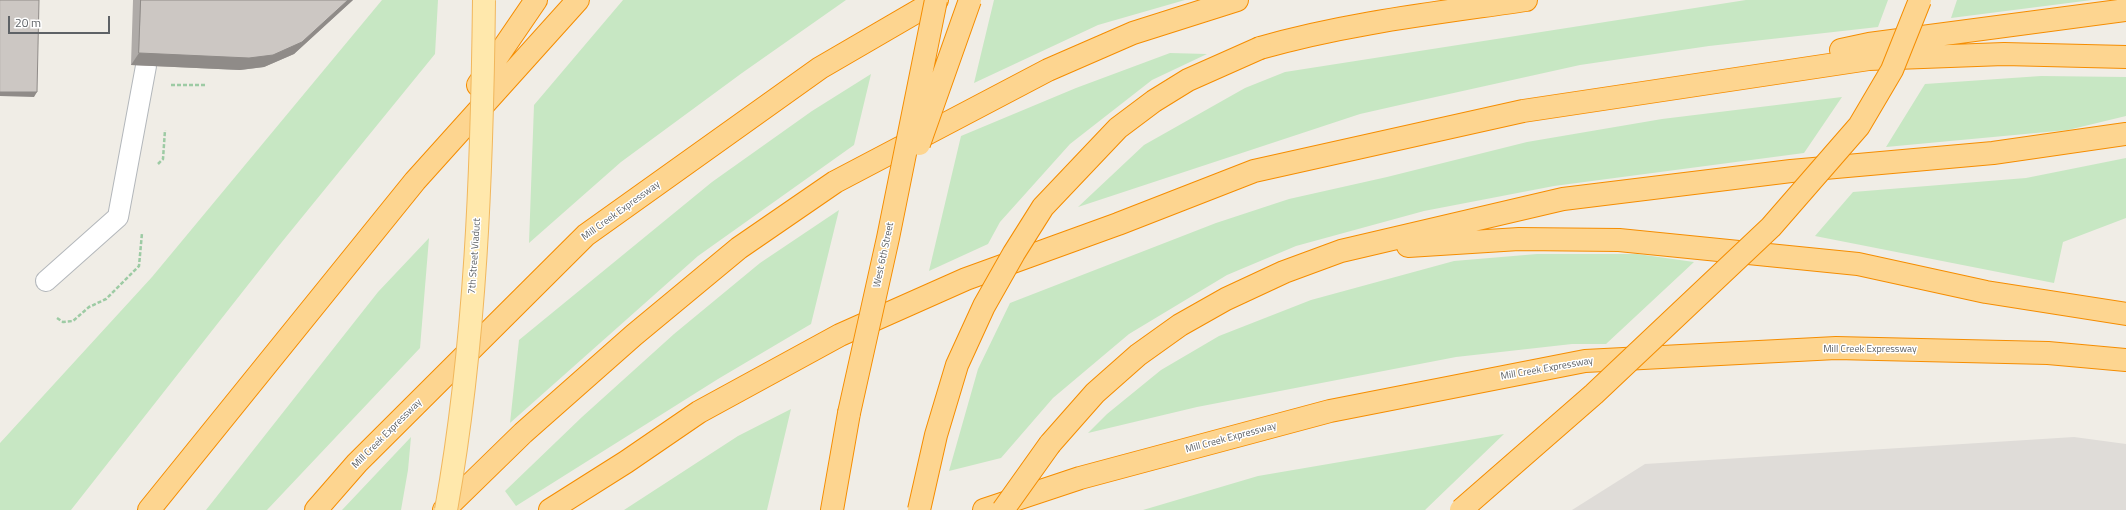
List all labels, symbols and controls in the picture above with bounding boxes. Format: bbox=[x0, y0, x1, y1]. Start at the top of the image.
scale bar bbox=[10, 8, 112, 34]
text: 20 m bbox=[15, 13, 41, 32]
street label: Mill Creek Expressway bbox=[580, 179, 662, 243]
street label: 7th Street Viaduct bbox=[466, 218, 484, 294]
street label: West 6th Street bbox=[871, 221, 897, 289]
street label: Mill Creek Expressway bbox=[1823, 344, 1917, 356]
street label: Mill Creek Expressway bbox=[1500, 355, 1594, 383]
street label: Mill Creek Expressway bbox=[350, 397, 424, 471]
street label: Mill Creek Expressway bbox=[1184, 420, 1278, 456]

